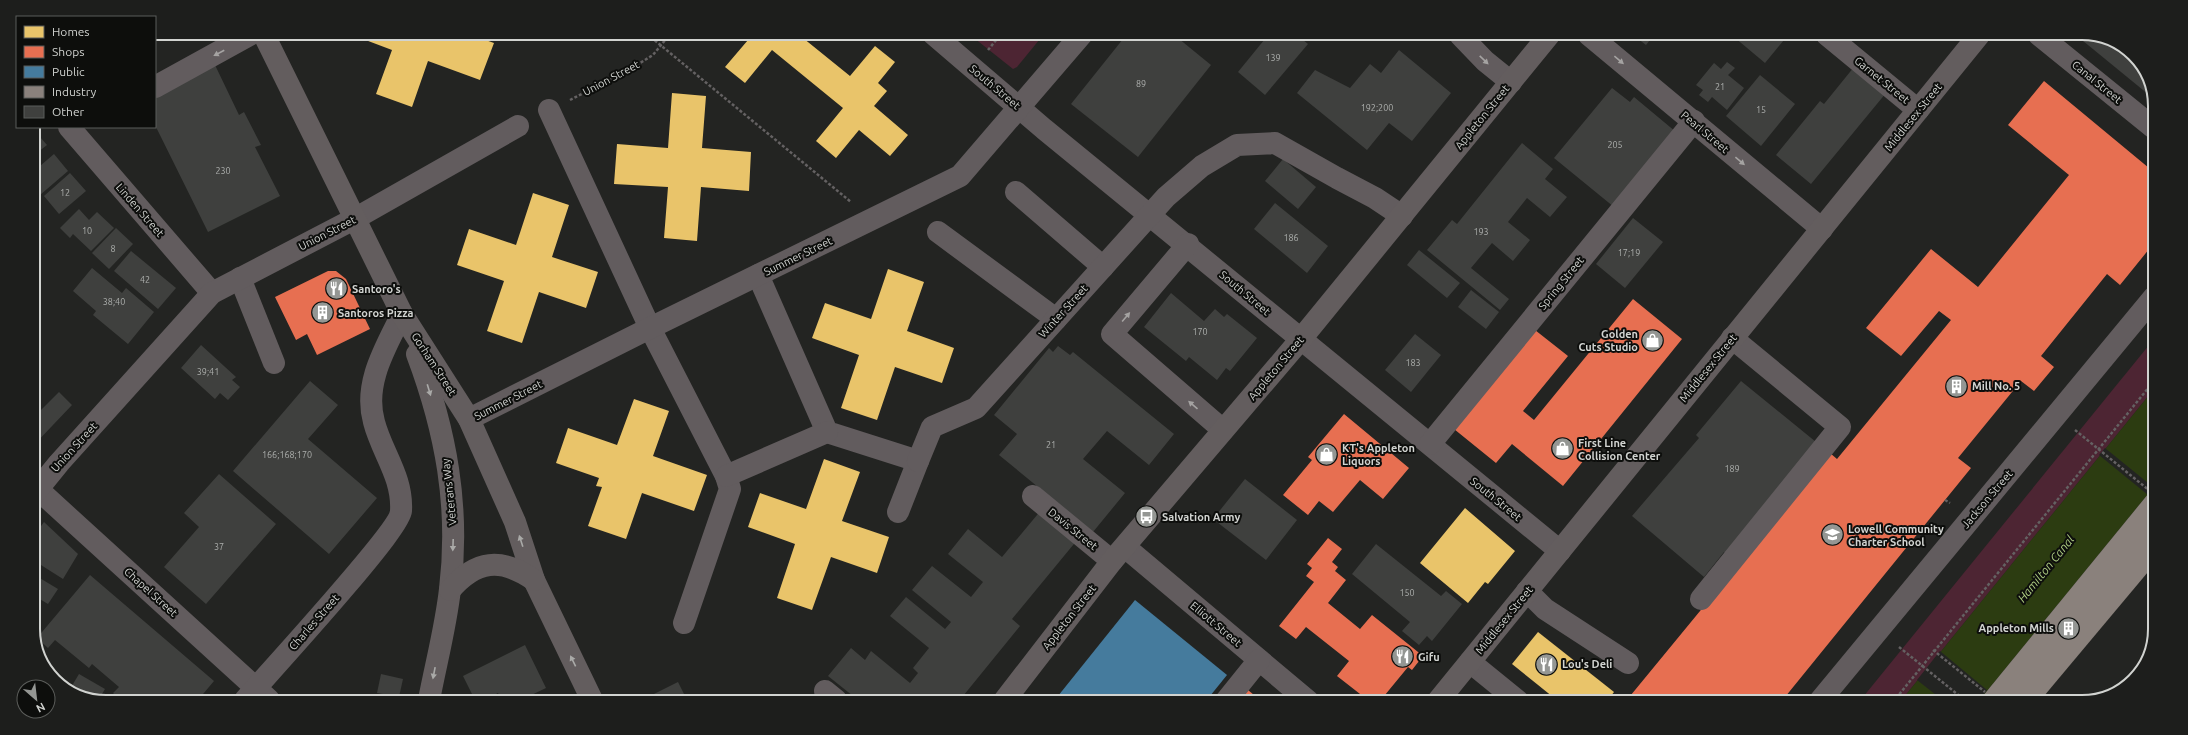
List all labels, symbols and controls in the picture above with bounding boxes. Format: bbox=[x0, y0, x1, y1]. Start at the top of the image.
legend bbox=[16, 16, 156, 128]
text: Homes bbox=[52, 25, 90, 38]
text: Shops bbox=[52, 45, 84, 58]
one-way arrow bbox=[214, 50, 225, 56]
house number: 139 bbox=[1265, 53, 1281, 63]
street label: Garnet Street bbox=[1852, 54, 1912, 106]
one-way arrow bbox=[1479, 55, 1489, 65]
one-way arrow bbox=[1614, 55, 1624, 64]
street label: Union Street bbox=[581, 58, 642, 98]
street label: Canal Street bbox=[2070, 58, 2125, 106]
street label: South Street bbox=[967, 62, 1023, 112]
text: Public bbox=[52, 65, 85, 78]
house number: 89 bbox=[1136, 79, 1146, 89]
street label: Middlesex Street bbox=[1882, 80, 1944, 153]
street label: Appleton Street bbox=[1452, 82, 1512, 152]
house number: 21 bbox=[1715, 82, 1725, 92]
text: Industry bbox=[52, 85, 97, 98]
house number: 192;200 bbox=[1361, 103, 1393, 113]
text: Other bbox=[52, 105, 85, 118]
house number: 15 bbox=[1756, 105, 1766, 115]
street label: Pearl Street bbox=[1679, 109, 1732, 156]
house number: 205 bbox=[1607, 140, 1623, 150]
one-way arrow bbox=[1735, 156, 1746, 165]
house number: 230 bbox=[215, 166, 231, 176]
street label: Linden Street bbox=[114, 181, 167, 240]
house number: 12 bbox=[60, 188, 70, 198]
street label: Union Street bbox=[296, 213, 358, 253]
house number: 10 bbox=[82, 226, 92, 236]
house number: 193 bbox=[1473, 227, 1489, 237]
house number: 186 bbox=[1283, 233, 1299, 243]
street label: Summer Street bbox=[762, 234, 835, 278]
house number: 8 bbox=[110, 244, 116, 254]
house number: 17;19 bbox=[1618, 248, 1640, 258]
street label: Spring Street bbox=[1536, 253, 1586, 312]
street label: South Street bbox=[1217, 268, 1273, 318]
house number: 42 bbox=[140, 275, 150, 285]
restaurant icon: Santoro's bbox=[324, 276, 350, 302]
street label: Winter Street bbox=[1036, 282, 1090, 340]
place label: Santoro's bbox=[352, 283, 401, 295]
house number: 38;40 bbox=[103, 297, 125, 307]
building icon: Santoros Pizza bbox=[310, 300, 336, 326]
place label: Santoros Pizza bbox=[338, 307, 413, 319]
one-way arrow bbox=[1121, 312, 1130, 323]
house number: 170 bbox=[1192, 327, 1208, 337]
shop icon: Golden Cuts Studio bbox=[1640, 327, 1666, 353]
place label: Golden Cuts Studio bbox=[1578, 328, 1638, 353]
street label: Gorham Street bbox=[409, 330, 459, 398]
street label: Middlesex Street bbox=[1677, 331, 1739, 404]
street label: Appleton Street bbox=[1246, 333, 1306, 402]
house number: 183 bbox=[1405, 358, 1421, 368]
house number: 39;41 bbox=[197, 367, 219, 377]
building icon: Mill No. 5 bbox=[1944, 373, 1970, 399]
street label: Summer Street bbox=[472, 377, 545, 422]
place label: Mill No. 5 bbox=[1972, 380, 2020, 392]
one-way arrow bbox=[426, 384, 432, 396]
one-way arrow bbox=[1188, 401, 1199, 410]
street label: Union Street bbox=[49, 419, 100, 474]
shop icon: First Line Collision Center bbox=[1550, 436, 1576, 462]
place label: First Line Collision Center bbox=[1578, 437, 1661, 462]
house number: 21 bbox=[1046, 440, 1056, 450]
shop icon: KT's Appleton Liquors bbox=[1313, 441, 1339, 467]
place label: KT's Appleton Liquors bbox=[1342, 442, 1415, 467]
house number: 166;168;170 bbox=[262, 450, 312, 460]
street label: Veterans Way bbox=[439, 457, 458, 526]
house number: 189 bbox=[1724, 464, 1740, 474]
street label: Jackson Street bbox=[1959, 467, 2015, 531]
street label: South Street bbox=[1468, 475, 1525, 524]
bus stop icon: Salvation Army bbox=[1133, 504, 1159, 530]
street label: Davis Street bbox=[1046, 506, 1100, 553]
place label: Salvation Army bbox=[1162, 511, 1241, 523]
school or university icon: Lowell Community Charter School bbox=[1819, 522, 1845, 548]
place label: Lowell Community Charter School bbox=[1848, 523, 1944, 548]
water label: Hamilton Canal bbox=[2015, 532, 2077, 605]
one-way arrow bbox=[518, 535, 524, 547]
one-way arrow bbox=[450, 539, 456, 552]
house number: 37 bbox=[214, 542, 224, 552]
street label: Chapel Street bbox=[122, 565, 181, 619]
street label: Appleton Street bbox=[1040, 582, 1099, 652]
street label: Middlesex Street bbox=[1473, 583, 1535, 656]
house number: 150 bbox=[1399, 588, 1415, 598]
street label: Charles Street bbox=[287, 591, 342, 652]
street label: Elliott Street bbox=[1188, 599, 1244, 649]
building icon: Appleton Mills bbox=[2056, 615, 2082, 641]
place label: Appleton Mills bbox=[1978, 622, 2054, 634]
restaurant icon: Gifu bbox=[1390, 644, 1416, 670]
place label: Gifu bbox=[1418, 651, 1440, 663]
restaurant icon: Lou's Deli bbox=[1534, 651, 1560, 677]
one-way arrow bbox=[570, 655, 576, 666]
place label: Lou's Deli bbox=[1562, 658, 1612, 670]
one-way arrow bbox=[431, 667, 437, 679]
north arrow bbox=[16, 679, 56, 719]
text: N bbox=[34, 701, 47, 715]

